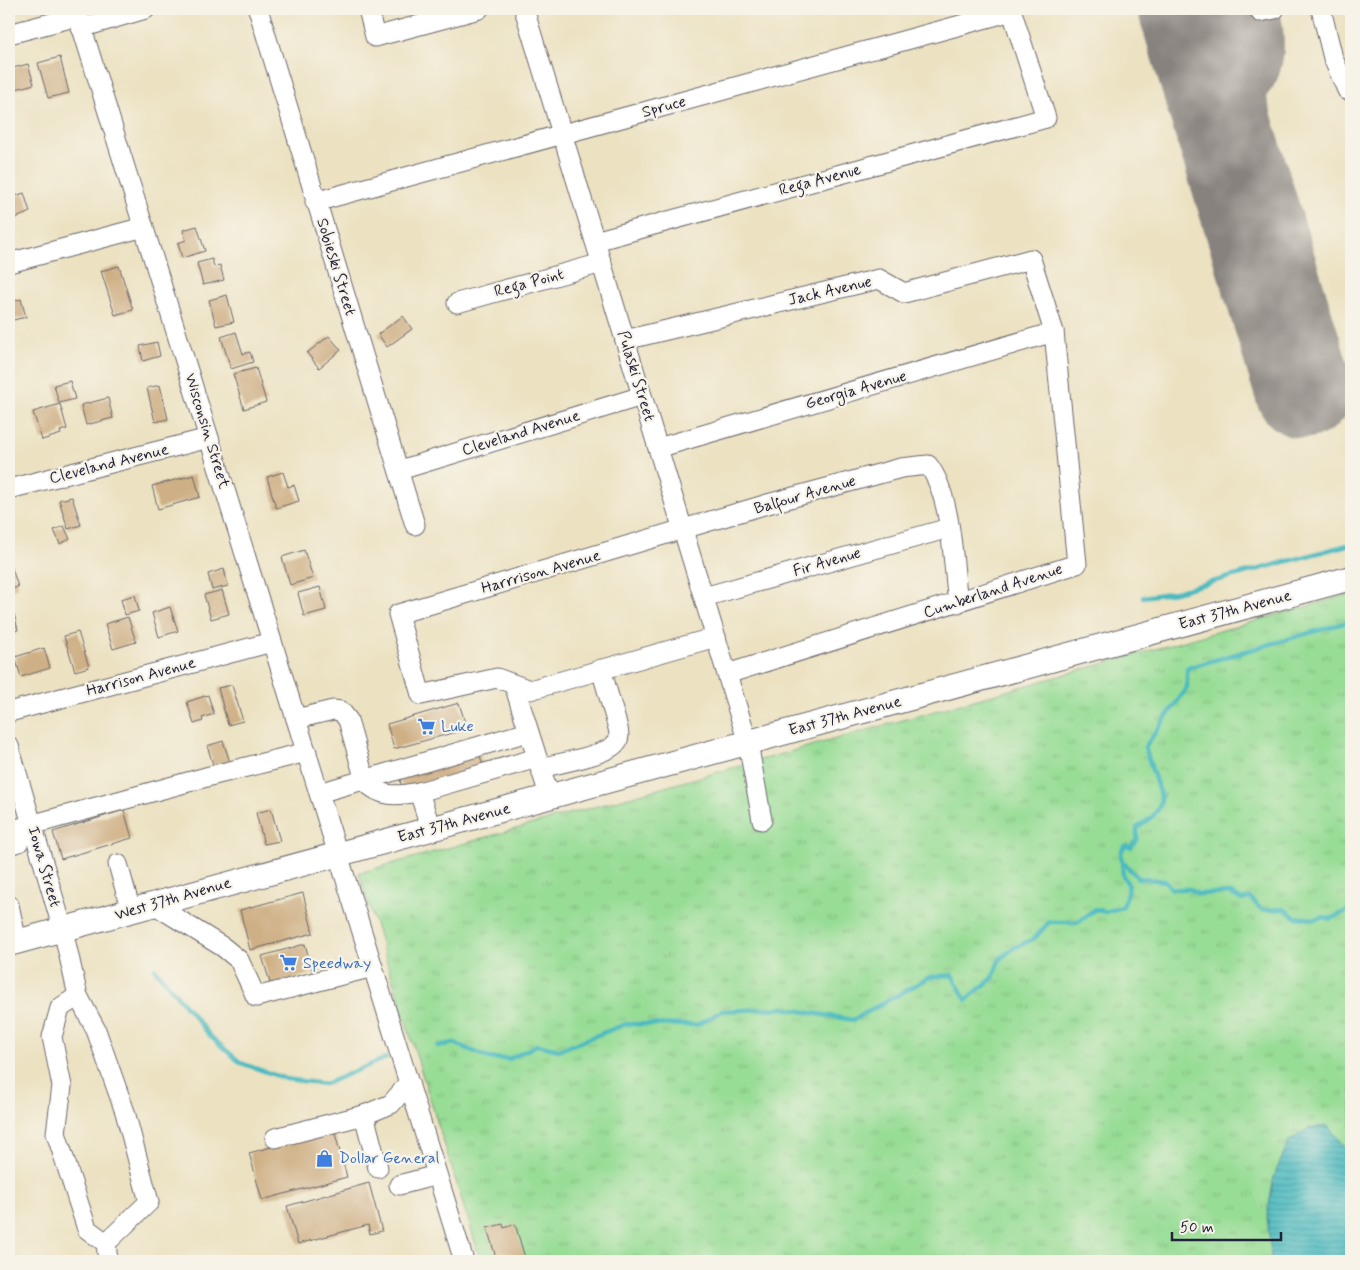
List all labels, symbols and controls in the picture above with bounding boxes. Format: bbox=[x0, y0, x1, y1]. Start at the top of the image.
street label: Spruce bbox=[640, 91, 688, 123]
street label: Rega Avenue bbox=[777, 159, 864, 202]
street label: Sobieski Street bbox=[311, 216, 361, 318]
street label: Rega Point bbox=[492, 264, 566, 303]
street label: Jack Avenue bbox=[786, 271, 874, 311]
street label: Pulaski Street bbox=[612, 328, 660, 424]
street label: Georgia Avenue bbox=[803, 365, 909, 415]
street label: Wisconsin Street bbox=[179, 371, 235, 492]
street label: Cleveland Avenue bbox=[459, 405, 583, 461]
street label: Cleveland Avenue bbox=[47, 439, 171, 489]
street label: Balfour Avenue bbox=[752, 470, 859, 522]
street label: Fir Avenue bbox=[791, 542, 863, 582]
street label: Harrrison Avenue bbox=[479, 545, 603, 599]
street label: Cumberland Avenue bbox=[921, 559, 1065, 623]
street label: East 37th Avenue bbox=[1176, 585, 1294, 635]
street label: Harrison Avenue bbox=[84, 652, 198, 702]
street label: East 37th Avenue bbox=[786, 691, 904, 741]
supermarket icon: Luke bbox=[417, 716, 437, 736]
place label: Luke bbox=[441, 716, 474, 737]
street label: East 37th Avenue bbox=[395, 798, 513, 848]
street label: Iowa Street bbox=[22, 824, 66, 910]
street label: West 37th Avenue bbox=[112, 872, 234, 926]
supermarket icon: Speedway bbox=[279, 953, 299, 973]
place label: Speedway bbox=[303, 953, 371, 974]
shop icon: Dollar General bbox=[315, 1148, 335, 1168]
place label: Dollar General bbox=[339, 1148, 439, 1169]
scale bar bbox=[1172, 1210, 1281, 1242]
text: 50 m bbox=[1180, 1218, 1214, 1238]

